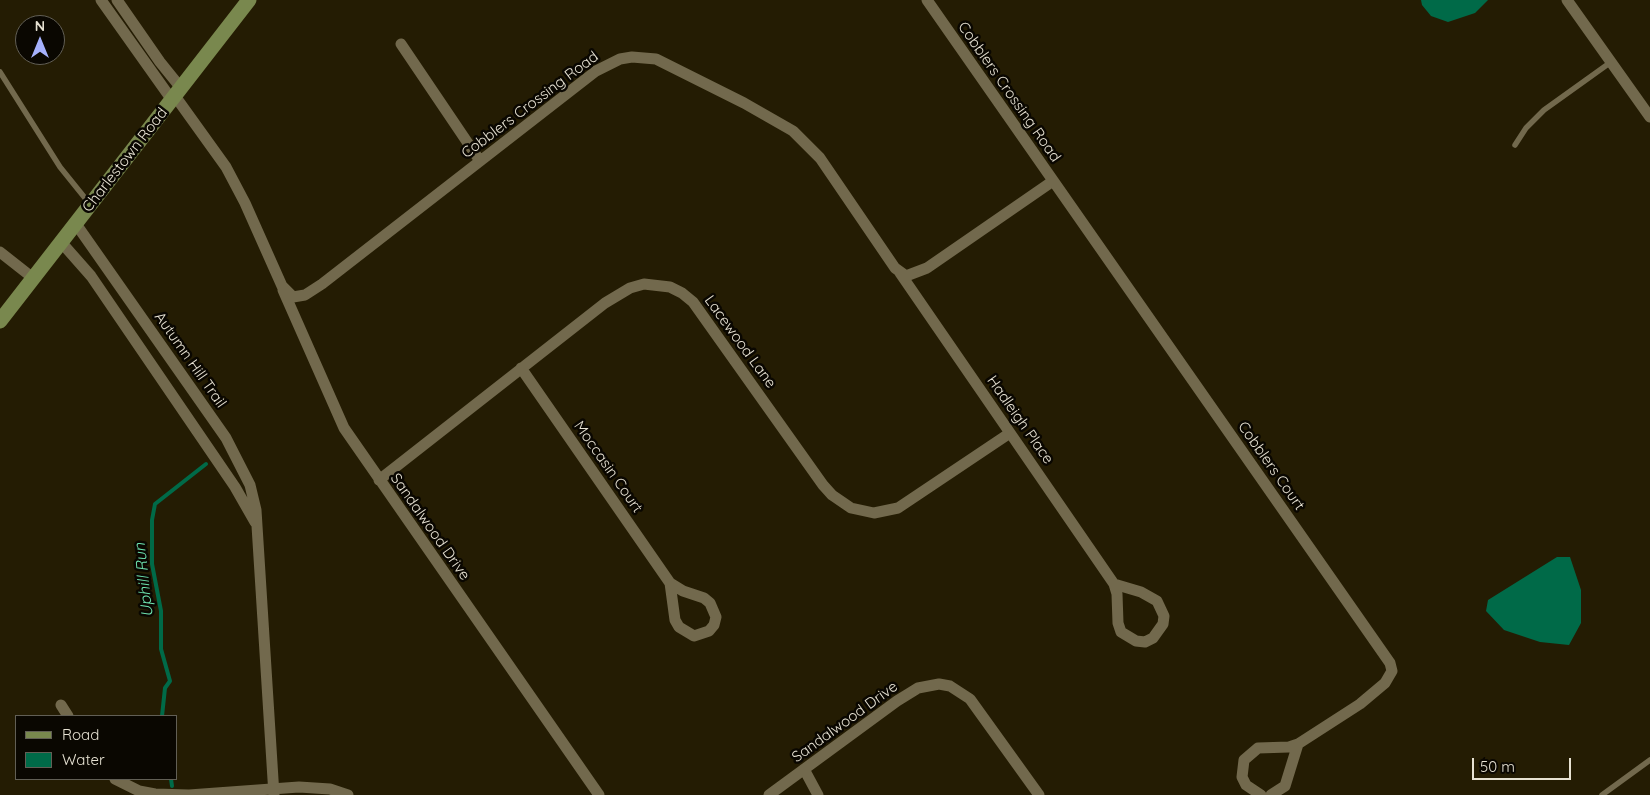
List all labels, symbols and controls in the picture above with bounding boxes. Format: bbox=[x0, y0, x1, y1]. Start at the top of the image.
north arrow bbox=[15, 15, 65, 65]
text: N bbox=[35, 17, 45, 35]
street label: Cobblers Crossing Road bbox=[954, 19, 1064, 165]
street label: Cobblers Crossing Road bbox=[458, 48, 602, 162]
street label: Charlestown Road bbox=[79, 104, 171, 216]
street label: Lacewood Lane bbox=[700, 292, 780, 392]
street label: Autumn Hill Trail bbox=[150, 309, 230, 411]
street label: Hadleigh Place bbox=[983, 372, 1057, 468]
street label: Moccasin Court bbox=[570, 418, 646, 516]
street label: Cobblers Court bbox=[1234, 418, 1308, 514]
street label: Sandalwood Drive bbox=[386, 470, 474, 584]
water label: Uphill Run bbox=[131, 542, 157, 618]
street label: Sandalwood Drive bbox=[789, 678, 901, 766]
legend bbox=[15, 715, 178, 780]
text: Road bbox=[62, 725, 99, 744]
scale bar bbox=[1475, 748, 1574, 780]
text: Water bbox=[62, 750, 105, 769]
text: 50 m bbox=[1480, 757, 1515, 776]

